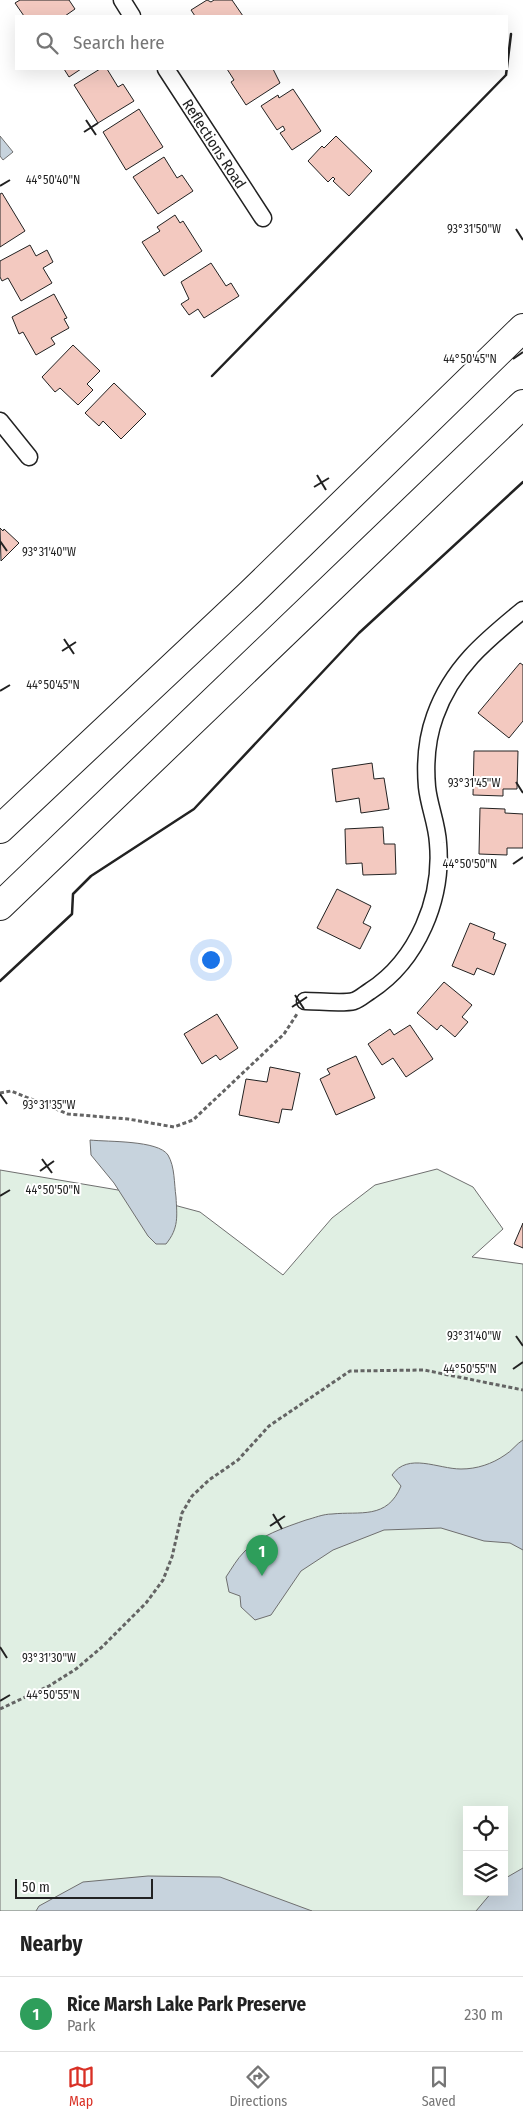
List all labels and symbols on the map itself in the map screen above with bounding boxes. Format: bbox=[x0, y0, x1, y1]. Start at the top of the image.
street label: Reflections Road bbox=[178, 96, 250, 192]
text: 44°50'40"N bbox=[26, 173, 80, 187]
text: 93°31'50"W bbox=[447, 222, 501, 236]
text: 44°50'45"N bbox=[443, 352, 497, 366]
text: 93°31'40"W bbox=[22, 545, 76, 559]
text: 44°50'45"N bbox=[26, 678, 80, 692]
text: 93°31'45"W bbox=[448, 776, 500, 790]
text: 44°50'50"N bbox=[443, 857, 497, 871]
your location bbox=[198, 947, 224, 973]
text: 93°31'35"W bbox=[23, 1098, 75, 1112]
text: 44°50'50"N bbox=[26, 1183, 80, 1197]
text: 93°31'40"W bbox=[447, 1329, 501, 1343]
text: 44°50'55"N bbox=[443, 1362, 497, 1376]
pin: 1 bbox=[246, 1535, 278, 1576]
text: 93°31'30"W bbox=[22, 1651, 76, 1665]
text: 44°50'55"N bbox=[26, 1688, 80, 1702]
scale bar bbox=[15, 1876, 152, 1899]

